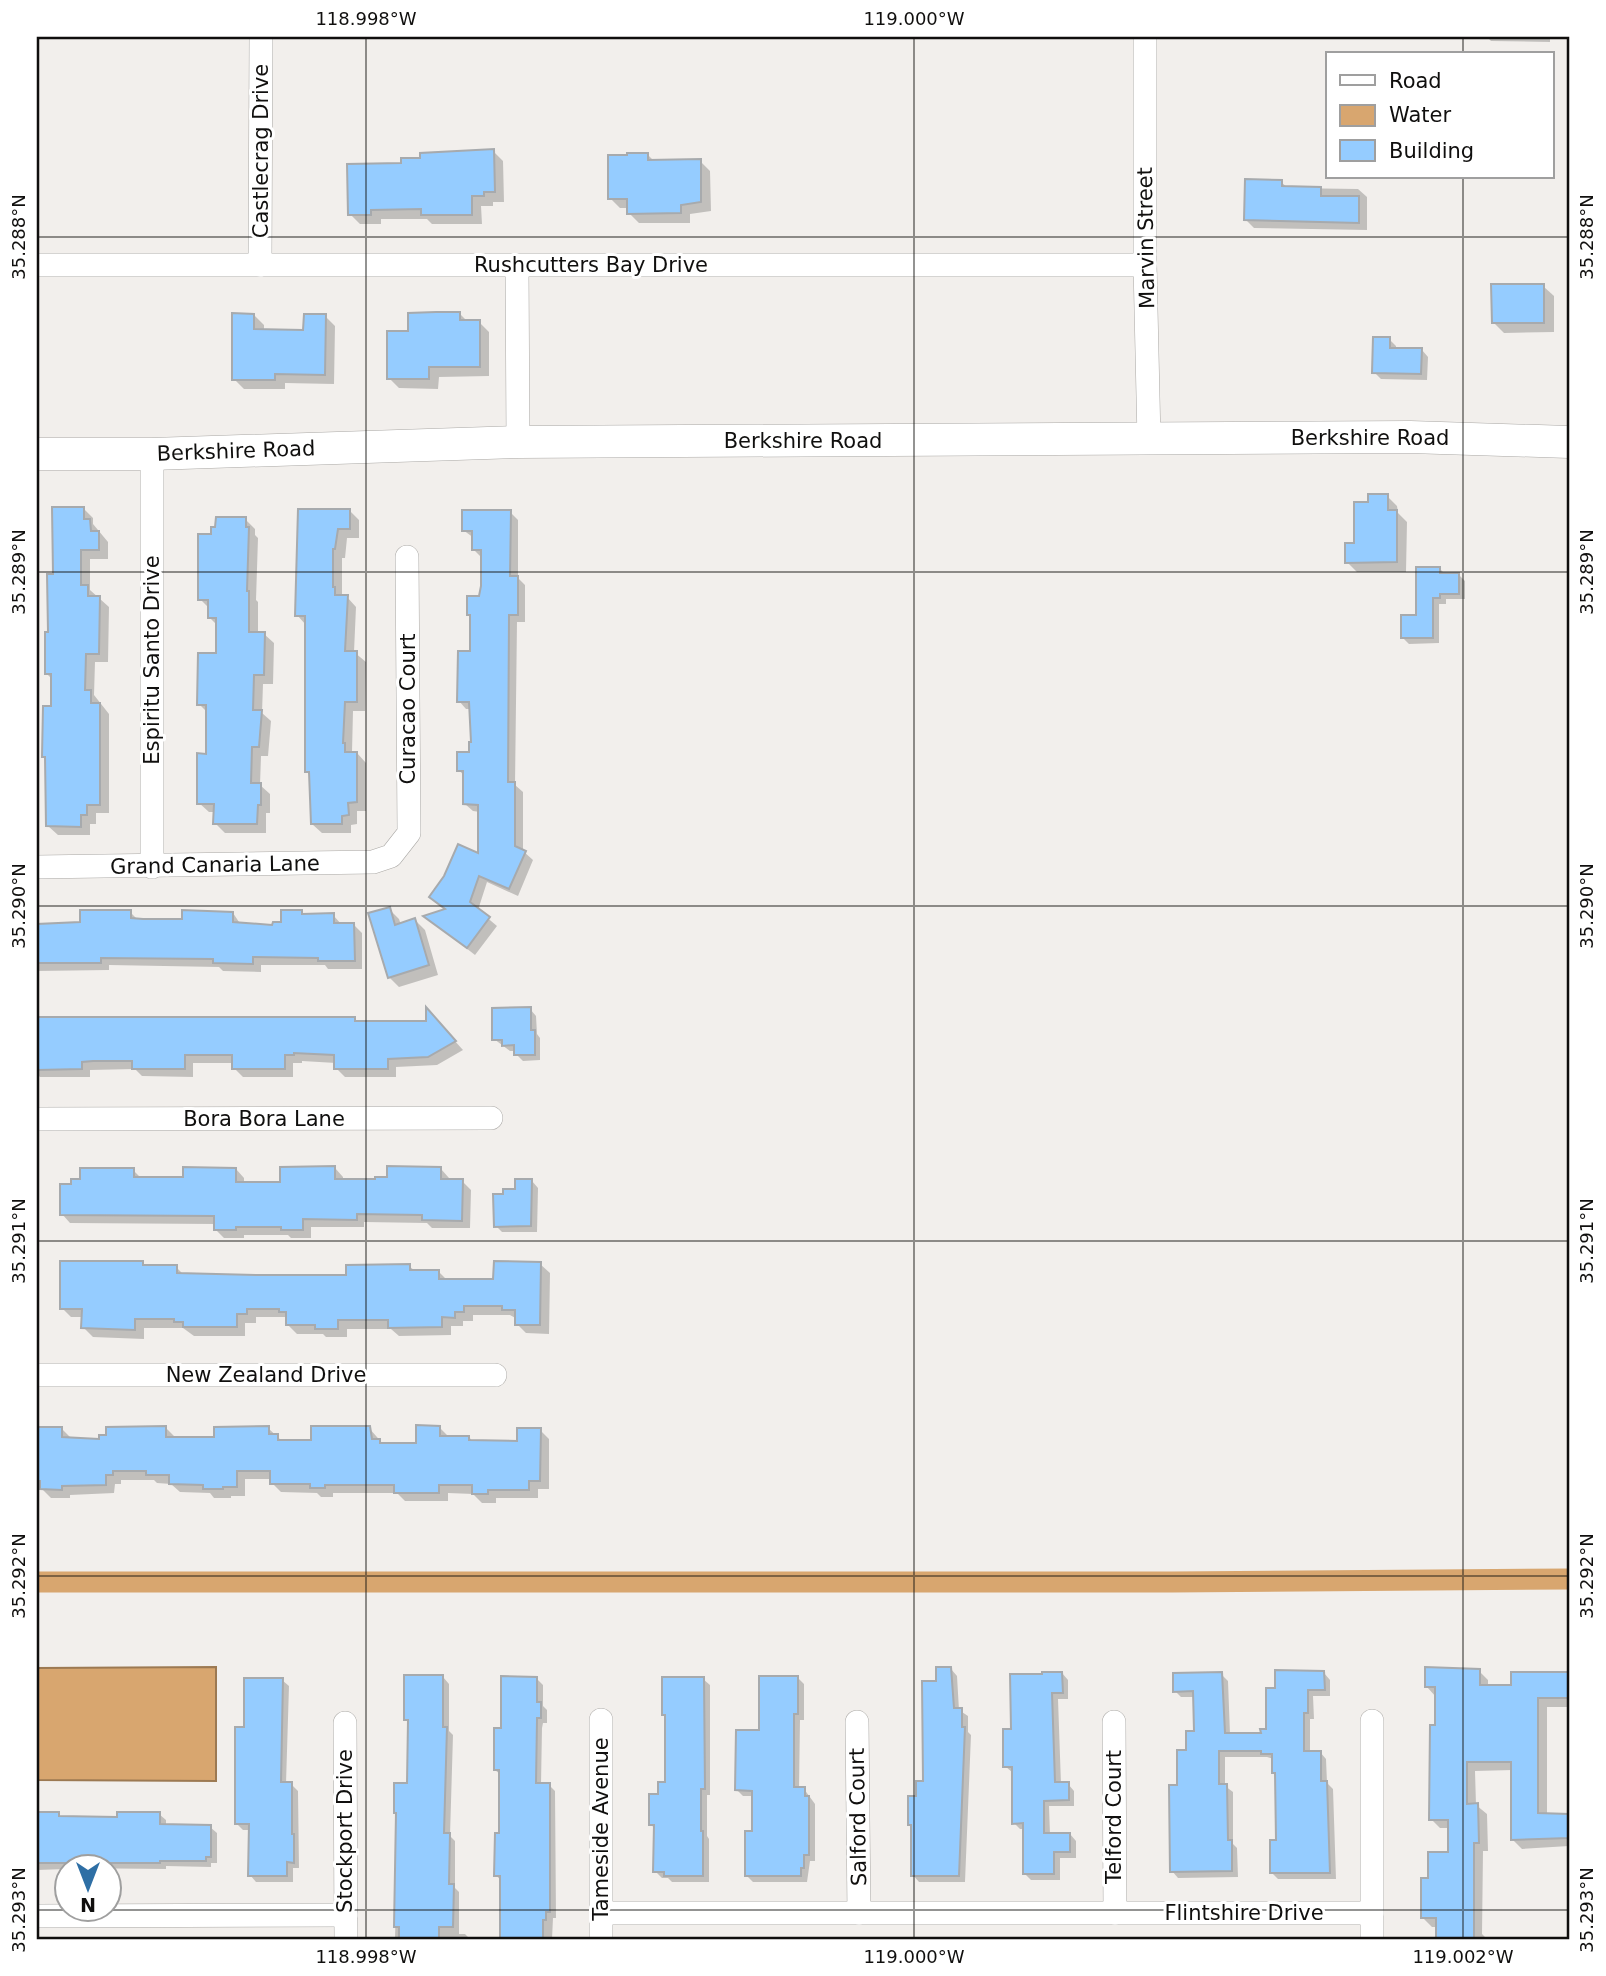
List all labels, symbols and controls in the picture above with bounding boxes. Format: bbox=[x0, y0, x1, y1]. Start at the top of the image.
text: 118.998°W bbox=[315, 8, 417, 29]
text: 119.000°W bbox=[863, 8, 965, 29]
legend bbox=[1326, 52, 1554, 178]
street label: Castlecrag Drive bbox=[249, 64, 273, 238]
text: Road bbox=[1389, 69, 1442, 93]
text: Water bbox=[1389, 103, 1451, 127]
text: Building bbox=[1389, 139, 1474, 163]
street label: Marvin Street bbox=[1133, 167, 1159, 309]
text: 35.288°N bbox=[8, 194, 29, 280]
text: 35.288°N bbox=[1576, 194, 1597, 280]
street label: Rushcutters Bay Drive bbox=[474, 253, 708, 277]
street label: Berkshire Road bbox=[1291, 426, 1449, 450]
street label: Berkshire Road bbox=[724, 429, 882, 453]
street label: Berkshire Road bbox=[156, 436, 316, 466]
text: 35.289°N bbox=[8, 529, 29, 615]
text: 35.289°N bbox=[1576, 529, 1597, 615]
street label: Espiritu Santo Drive bbox=[140, 555, 164, 765]
street label: Curacao Court bbox=[396, 633, 420, 785]
street label: Grand Canaria Lane bbox=[110, 851, 320, 879]
text: 35.290°N bbox=[8, 863, 29, 949]
text: 35.290°N bbox=[1576, 863, 1597, 949]
street label: Bora Bora Lane bbox=[183, 1107, 345, 1131]
text: 35.291°N bbox=[8, 1198, 29, 1284]
text: 35.291°N bbox=[1576, 1198, 1597, 1284]
street label: New Zealand Drive bbox=[166, 1363, 366, 1387]
text: 35.292°N bbox=[8, 1533, 29, 1619]
text: 35.292°N bbox=[1576, 1533, 1597, 1619]
street label: Tameside Avenue bbox=[589, 1737, 613, 1922]
street label: Salford Court bbox=[845, 1748, 871, 1886]
street label: Stockport Drive bbox=[333, 1749, 357, 1913]
street label: Telford Court bbox=[1102, 1750, 1126, 1885]
north arrow bbox=[52, 1854, 122, 1924]
text: 35.293°N bbox=[8, 1867, 29, 1953]
text: 35.293°N bbox=[1576, 1867, 1597, 1953]
text: N bbox=[80, 1894, 96, 1916]
street label: Flintshire Drive bbox=[1164, 1901, 1324, 1925]
text: 118.998°W bbox=[315, 1946, 417, 1967]
text: 119.000°W bbox=[863, 1946, 965, 1967]
text: 119.002°W bbox=[1412, 1946, 1514, 1967]

